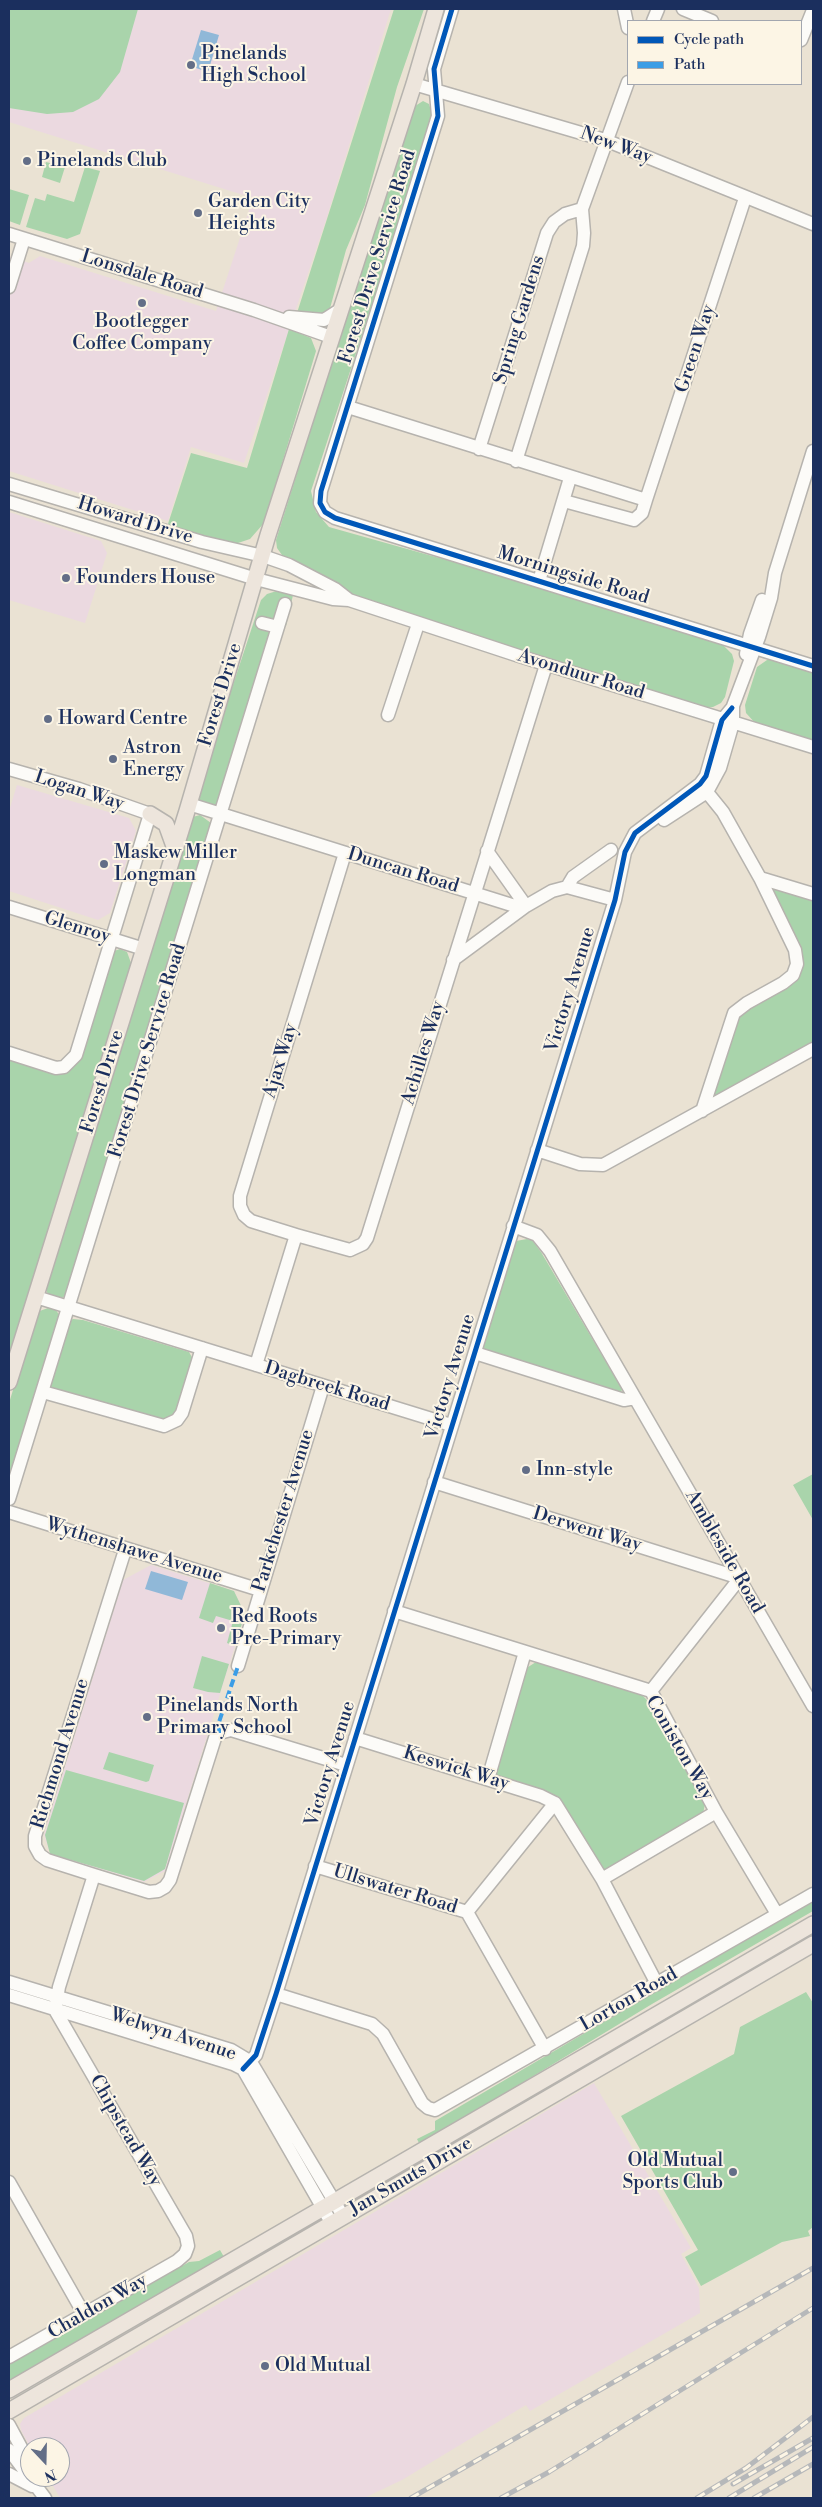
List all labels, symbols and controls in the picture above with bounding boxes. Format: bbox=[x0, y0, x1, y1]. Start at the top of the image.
legend bbox=[627, 20, 802, 85]
text: Cycle path bbox=[674, 30, 744, 49]
place label: Pinelands High School bbox=[201, 43, 306, 87]
text: Path bbox=[674, 55, 706, 74]
marker: Pinelands High School bbox=[185, 59, 197, 71]
street label: New Way bbox=[577, 122, 655, 170]
street label: Forest Drive Service Road bbox=[334, 147, 422, 367]
place label: Pinelands Club bbox=[37, 150, 167, 172]
marker: Pinelands Club bbox=[21, 155, 33, 167]
place label: Garden City Heights bbox=[208, 191, 310, 235]
marker: Garden City Heights bbox=[192, 207, 204, 219]
street label: Lonsdale Road bbox=[78, 246, 206, 304]
street label: Spring Gardens bbox=[490, 253, 550, 387]
marker: Bootlegger Coffee Company bbox=[136, 297, 148, 309]
street label: Green Way bbox=[671, 302, 721, 396]
place label: Bootlegger Coffee Company bbox=[72, 311, 212, 355]
street label: Howard Drive bbox=[75, 493, 195, 549]
street label: Morningside Road bbox=[494, 542, 652, 610]
place label: Founders House bbox=[76, 567, 215, 589]
marker: Founders House bbox=[60, 572, 72, 584]
street label: Forest Drive bbox=[194, 641, 248, 749]
street label: Avonduur Road bbox=[515, 645, 647, 705]
place label: Howard Centre bbox=[58, 708, 188, 730]
marker: Howard Centre bbox=[42, 713, 54, 725]
place label: Astron Energy bbox=[123, 737, 184, 781]
marker: Astron Energy bbox=[107, 753, 119, 765]
street label: Logan Way bbox=[31, 766, 127, 816]
place label: Maskew Miller Longman bbox=[114, 842, 237, 886]
street label: Duncan Road bbox=[344, 843, 462, 899]
marker: Maskew Miller Longman bbox=[98, 858, 110, 870]
street label: Glenroy bbox=[41, 907, 113, 949]
street label: Victory Avenue bbox=[541, 924, 601, 1056]
street label: Forest Drive Service Road bbox=[104, 941, 192, 1161]
street label: Achilles Way bbox=[397, 998, 451, 1108]
street label: Ajax Way bbox=[259, 1021, 303, 1101]
street label: Forest Drive bbox=[76, 1028, 130, 1136]
street label: Victory Avenue bbox=[421, 1311, 481, 1443]
street label: Dagbreek Road bbox=[261, 1357, 393, 1417]
street label: Parkchester Avenue bbox=[248, 1427, 320, 1595]
place label: Inn-style bbox=[536, 1459, 613, 1481]
marker: Inn-style bbox=[520, 1464, 532, 1476]
street label: Ambleside Road bbox=[679, 1486, 769, 1618]
street label: Derwent Way bbox=[530, 1503, 644, 1557]
street label: Wythenshawe Avenue bbox=[43, 1513, 225, 1589]
place label: Red Roots Pre-Primary bbox=[231, 1606, 341, 1650]
marker: Red Roots Pre-Primary bbox=[215, 1622, 227, 1634]
street label: Richmond Avenue bbox=[27, 1676, 95, 1832]
street label: Coniston Way bbox=[640, 1692, 718, 1804]
place label: Pinelands North Primary School bbox=[157, 1695, 298, 1739]
street label: Victory Avenue bbox=[301, 1698, 361, 1830]
marker: Pinelands North Primary School bbox=[141, 1711, 153, 1723]
street label: Keswick Way bbox=[400, 1742, 512, 1796]
street label: Ullswater Road bbox=[330, 1860, 460, 1920]
street label: Lorton Road bbox=[576, 1963, 682, 2037]
street label: Welwyn Avenue bbox=[107, 2004, 239, 2066]
street label: Chipstead Way bbox=[84, 2071, 166, 2191]
street label: Jan Smuts Drive bbox=[345, 2132, 477, 2222]
place label: Old Mutual Sports Club bbox=[622, 2150, 723, 2194]
marker: Old Mutual Sports Club bbox=[727, 2166, 739, 2178]
street label: Chaldon Way bbox=[44, 2269, 152, 2345]
place label: Old Mutual bbox=[275, 2355, 371, 2377]
marker: Old Mutual bbox=[259, 2360, 271, 2372]
north arrow bbox=[20, 2437, 70, 2487]
text: N bbox=[42, 2465, 58, 2485]

